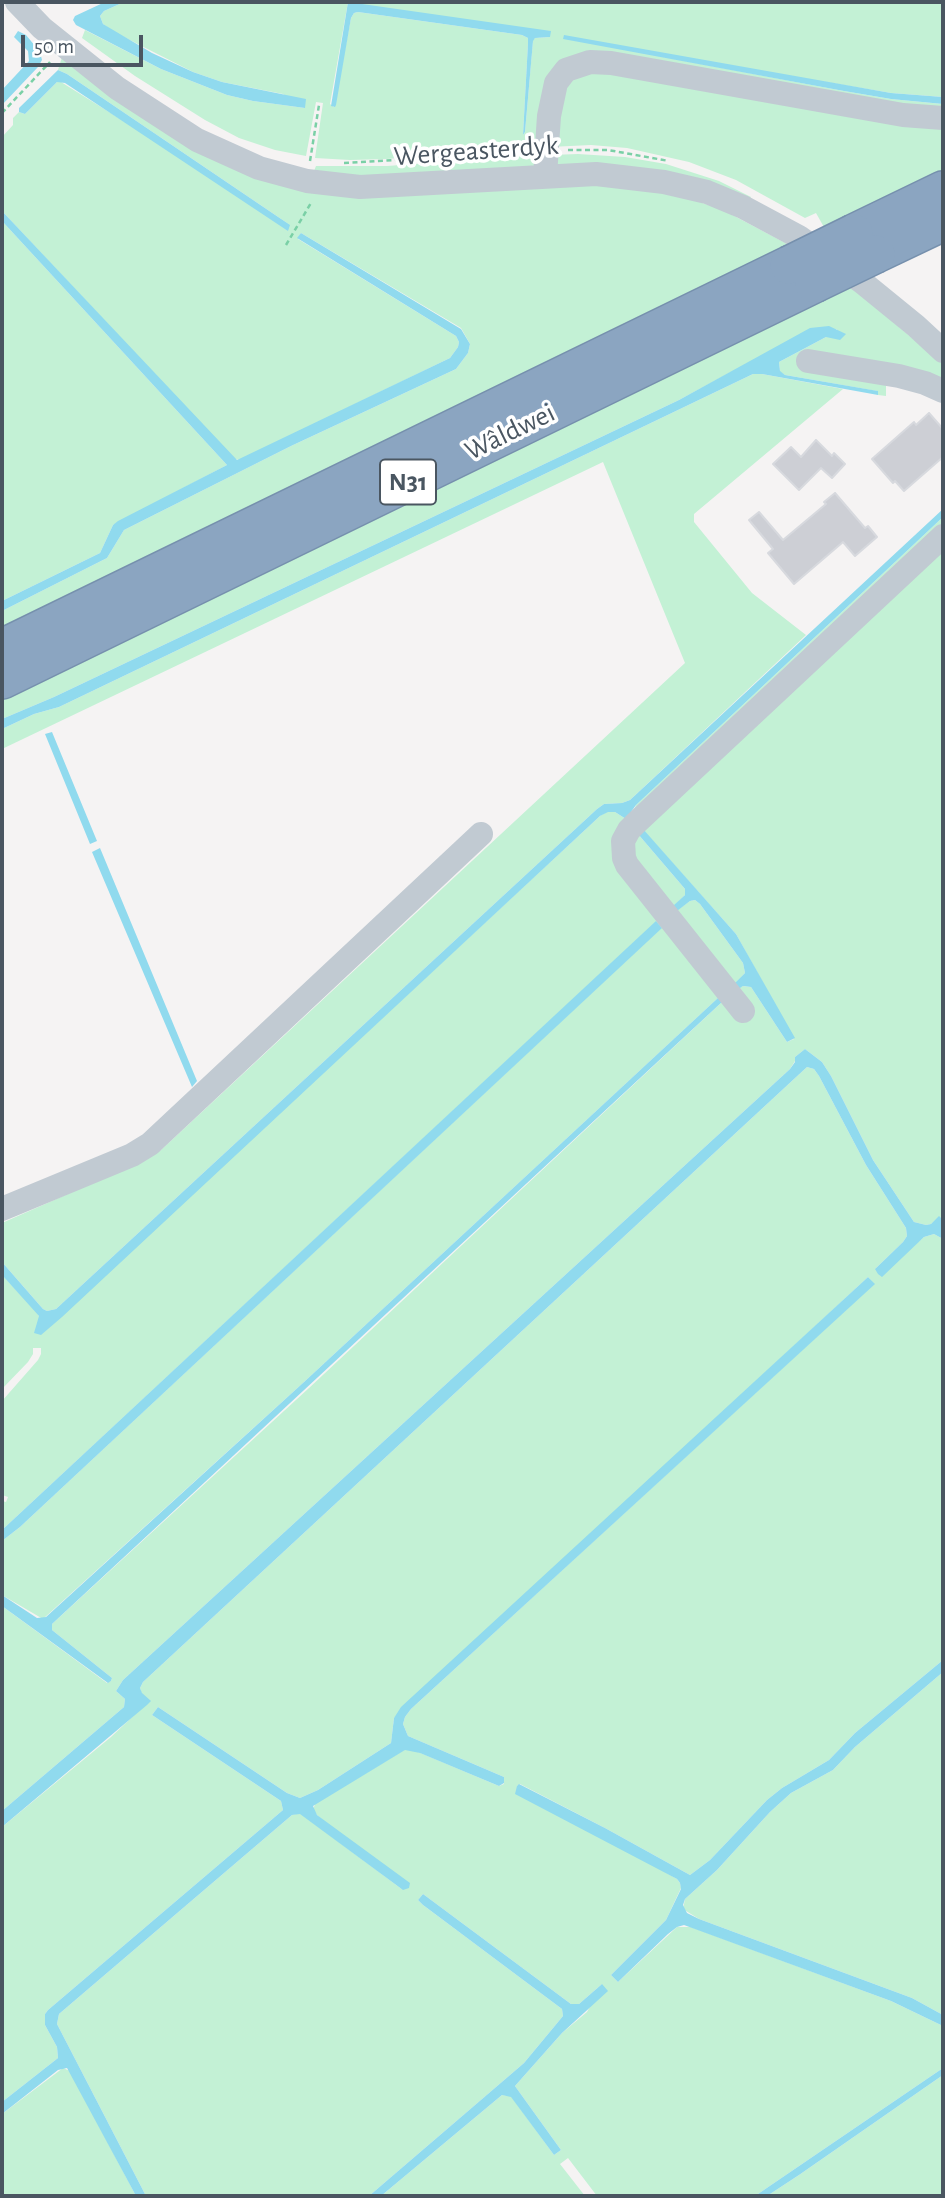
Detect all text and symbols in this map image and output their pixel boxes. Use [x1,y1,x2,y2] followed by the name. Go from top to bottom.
[24,21,147,65] scale bar
[34,36,74,57] text: 50 m
[392,128,560,174] street label: Wergeasterdyk
[460,396,560,468] street label: Wâldwei
[380,460,436,504] road number: N31

